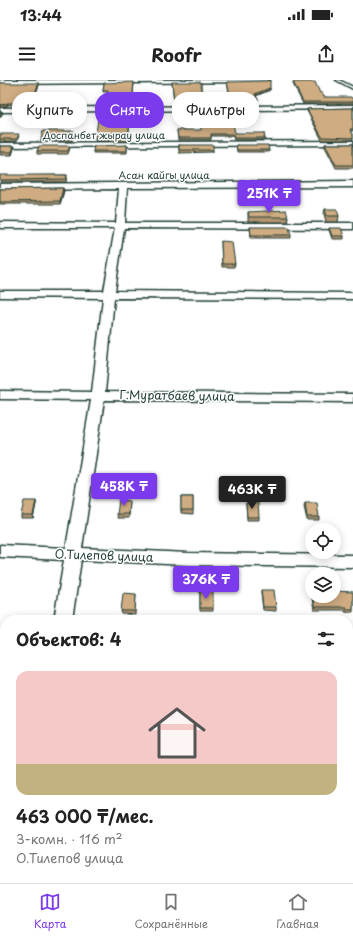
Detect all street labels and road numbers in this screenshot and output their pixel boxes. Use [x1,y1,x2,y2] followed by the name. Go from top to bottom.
[42,127,166,142] street label: Доспанбет жырау улица
[119,167,210,182] street label: Асан кайгы улица
[119,385,235,405] street label: Г.Муратбаев улица
[54,544,154,566] street label: О.Тилепов улица

